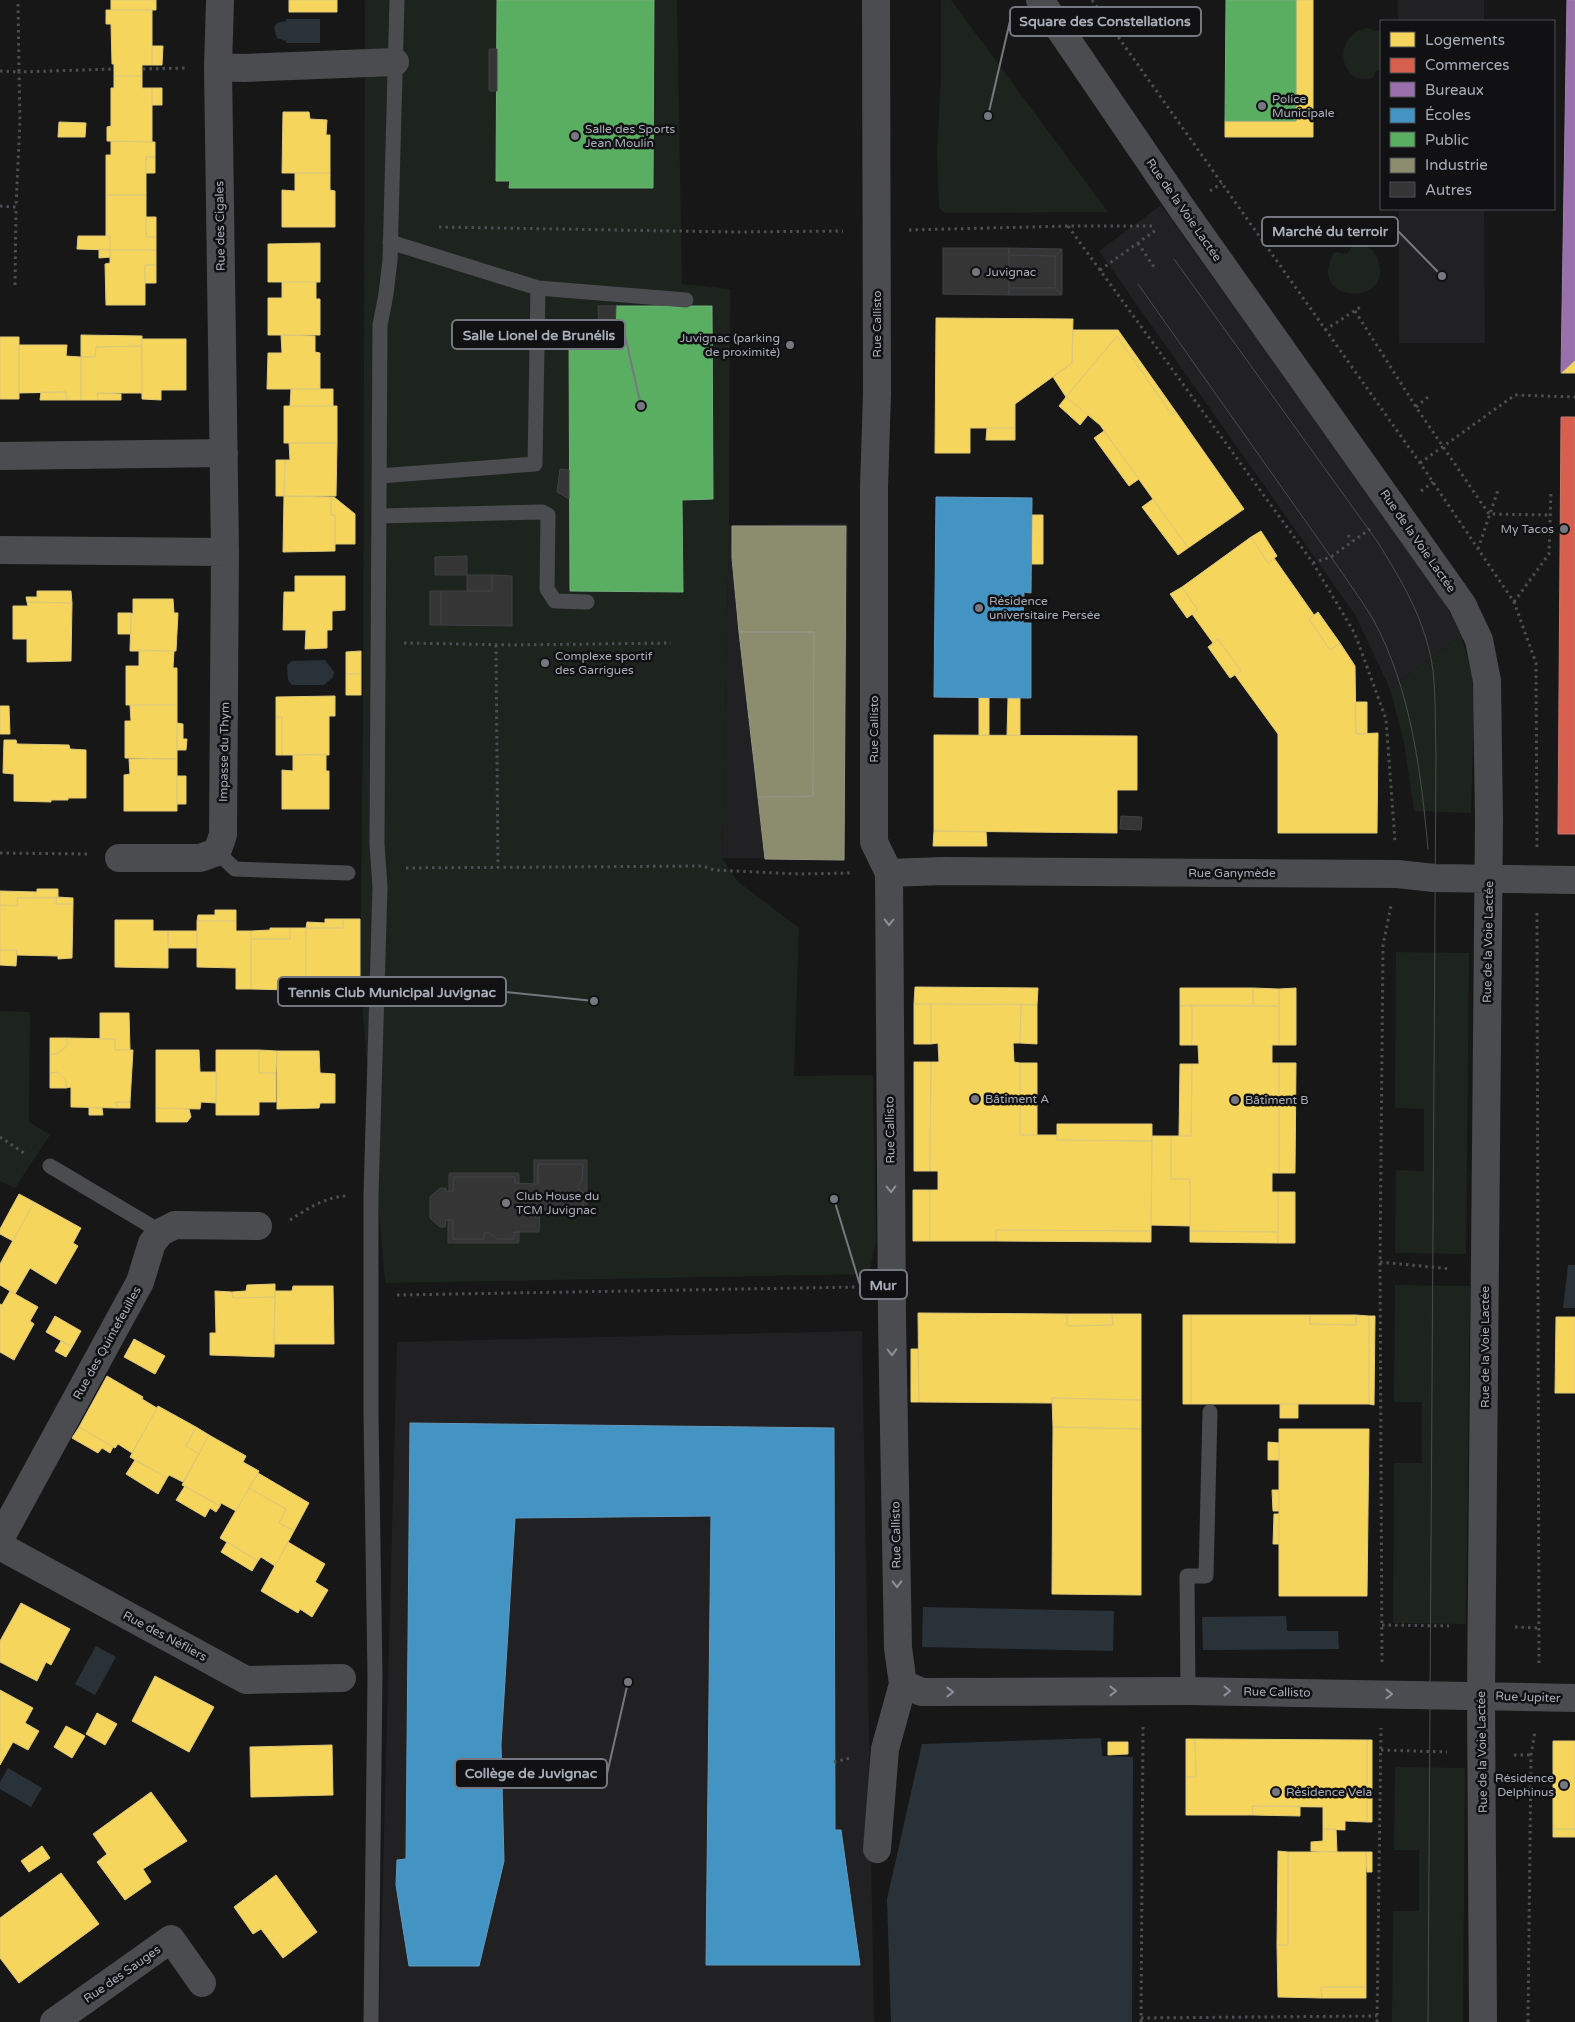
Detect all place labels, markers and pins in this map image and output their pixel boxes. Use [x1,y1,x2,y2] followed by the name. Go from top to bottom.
[1010,7,1201,36] callout: Square des Constellations
[1272,92,1335,120] place label: Police Municipale
[1256,100,1268,112] marker: Police Municipale
[585,122,676,150] place label: Salle des Sports Jean Moulin
[569,130,581,142] marker: Salle des Sports Jean Moulin
[1262,217,1398,246] callout: Marché du terroir
[986,265,1036,279] place label: Juvignac
[970,266,982,278] marker: Juvignac
[452,320,625,349] callout: Salle Lionel de Brunélis
[680,331,780,359] place label: Juvignac (parking de proximité)
[784,339,796,351] marker: Juvignac (parking de proximité)
[1500,522,1554,536] place label: My Tacos
[1558,523,1570,535] marker: My Tacos
[989,594,1100,622] place label: Résidence universitaire Persée
[973,602,985,614] marker: Résidence universitaire Persée
[555,649,653,677] place label: Complexe sportif des Garrigues
[539,657,551,669] marker: Complexe sportif des Garrigues
[278,977,506,1006] callout: Tennis Club Municipal Juvignac
[985,1092,1049,1106] place label: Bâtiment A
[969,1093,981,1105] marker: Bâtiment A
[1245,1093,1308,1107] place label: Bâtiment B
[1229,1094,1241,1106] marker: Bâtiment B
[516,1189,599,1217] place label: Club House du TCM Juvignac
[500,1197,512,1209] marker: Club House du TCM Juvignac
[860,1270,907,1299] callout: Mur
[455,1759,607,1788] callout: Collège de Juvignac
[1495,1771,1554,1799] place label: Résidence Delphinus
[1558,1779,1570,1791] marker: Résidence Delphinus
[1286,1785,1372,1799] place label: Résidence Vela
[1270,1786,1282,1798] marker: Résidence Vela

